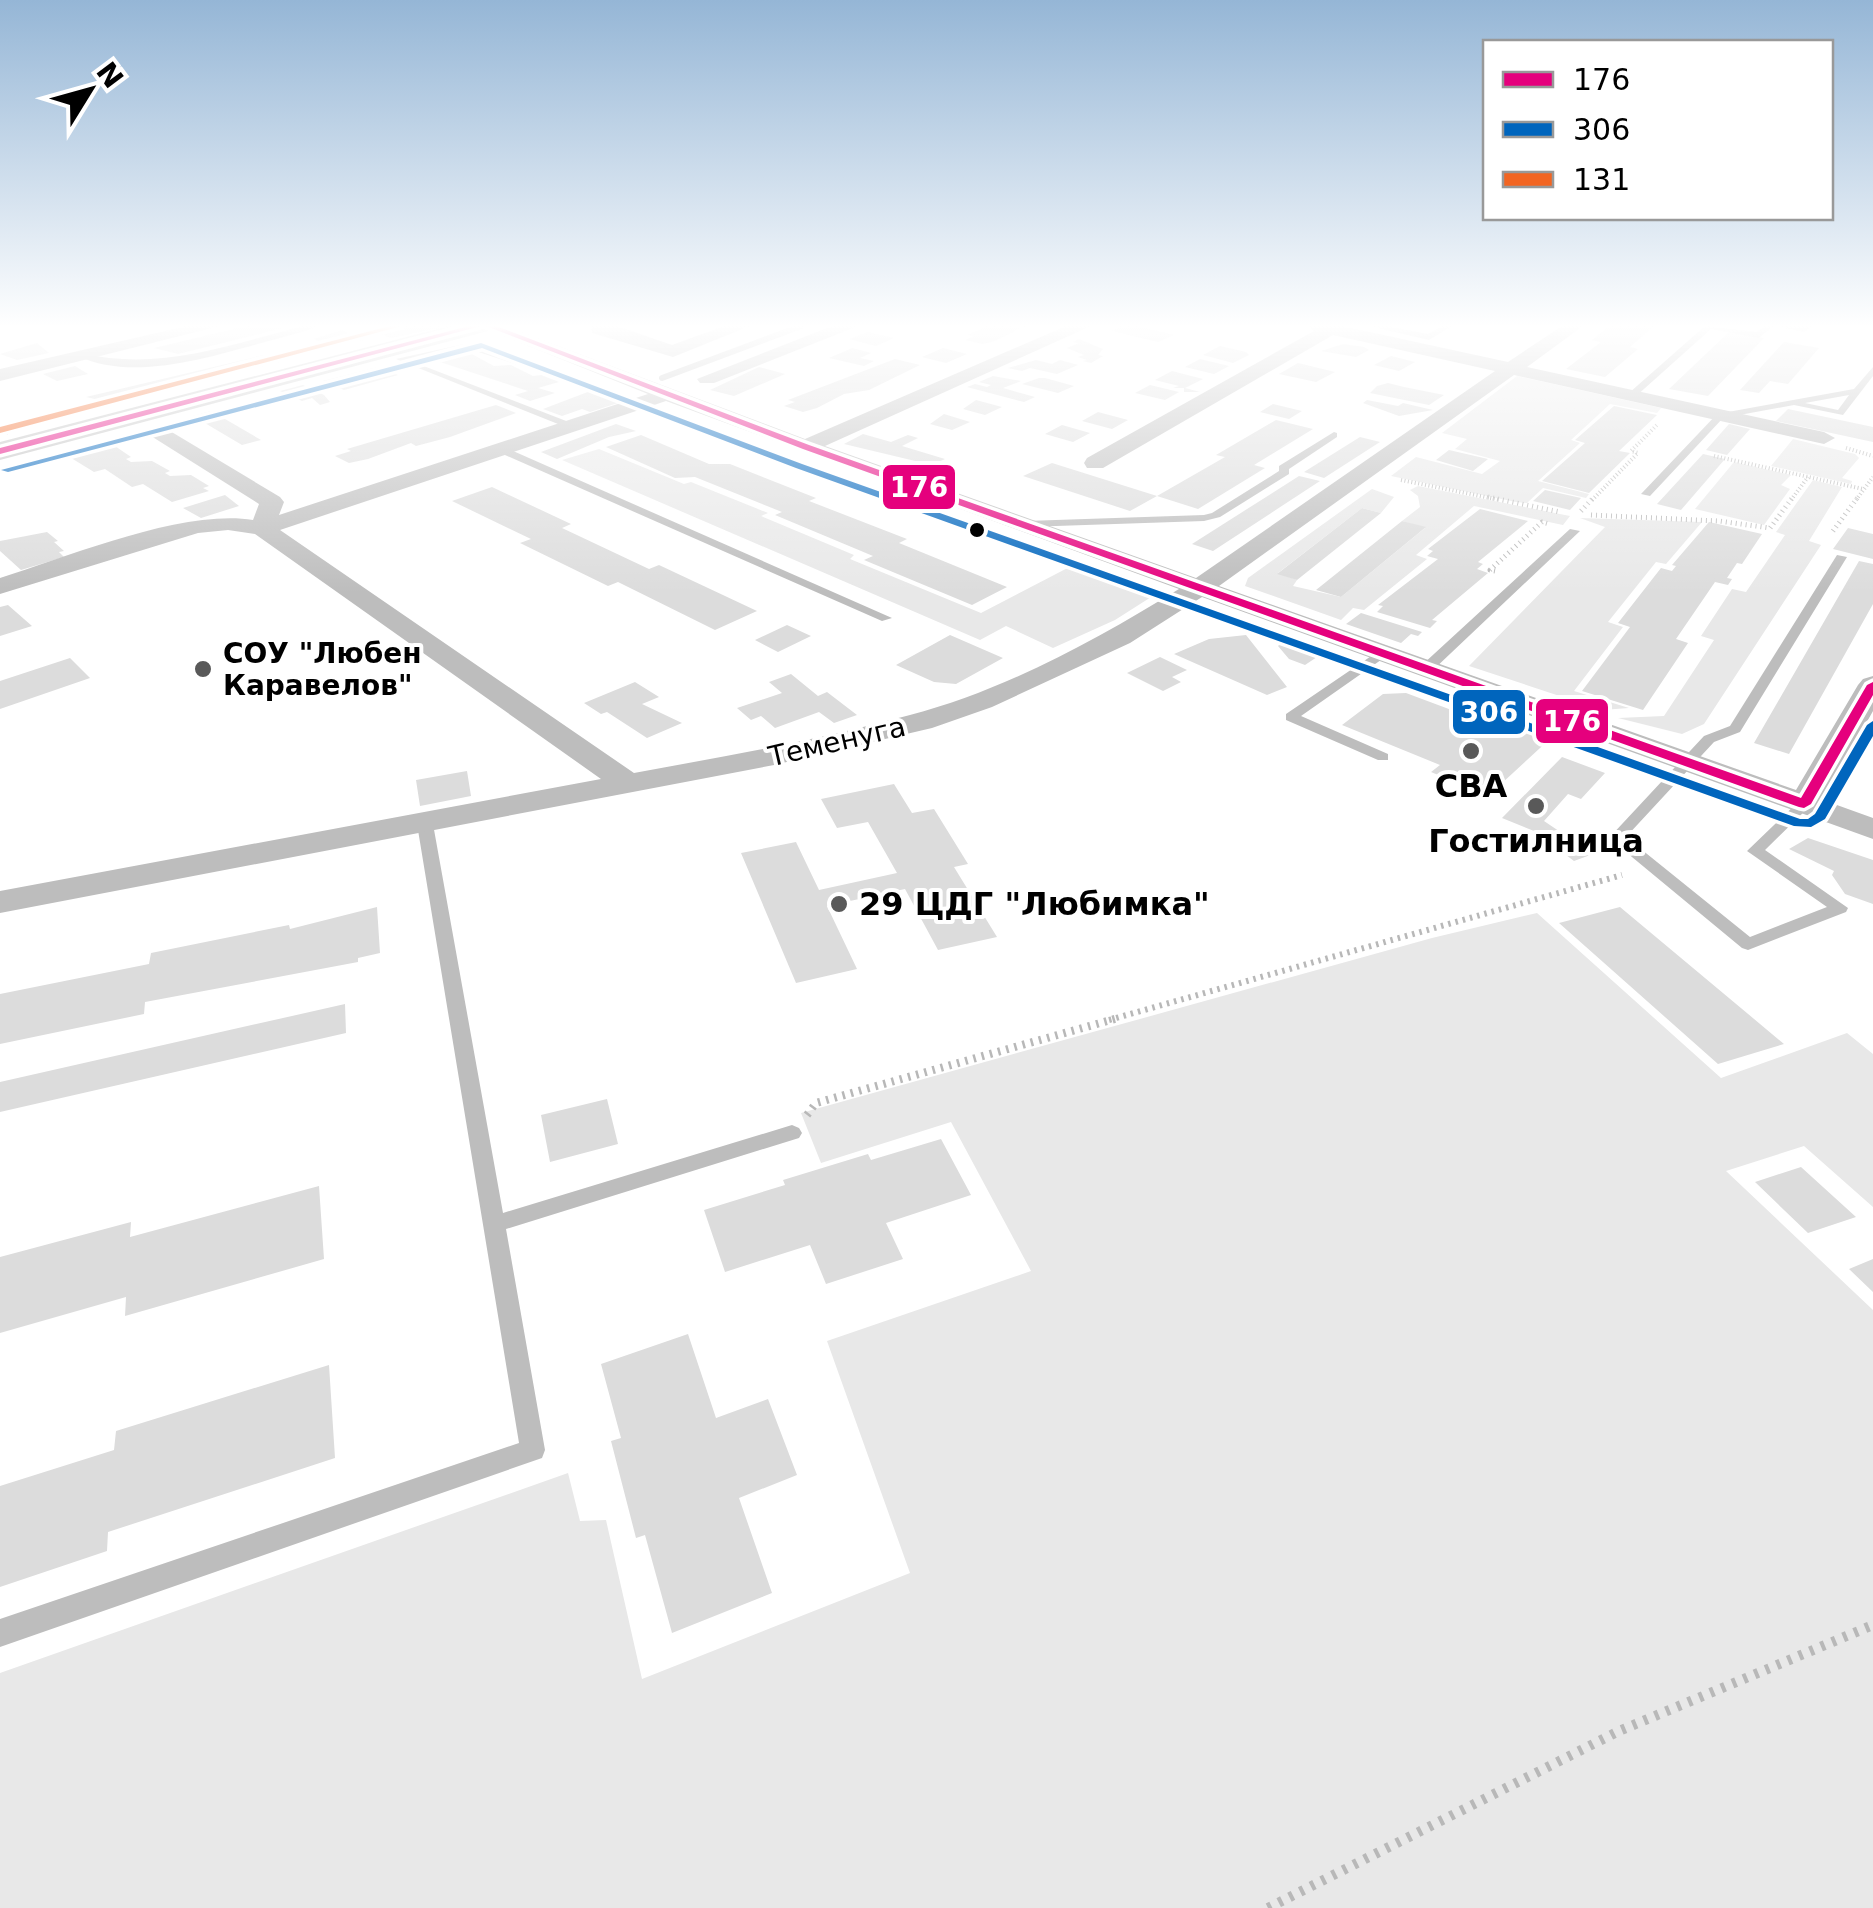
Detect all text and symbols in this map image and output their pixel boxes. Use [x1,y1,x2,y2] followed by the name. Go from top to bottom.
[40,40,140,140] north arrow
[1483,40,1833,220] legend
[89,56,130,95] text: N
[1573,62,1630,97] text: 176
[1573,112,1630,147] text: 306
[1573,162,1630,197] text: 131
[881,463,957,511] line badge: 176
[890,471,948,504] text: 176
[967,520,987,540] unlabelled marker
[223,637,422,702] place label: СОУ "Любен Каравелов"
[192,658,214,680] marker: СОУ "Любен Каравелов"
[1451,688,1527,736] line badge: 306
[1460,696,1518,729] text: 306
[1534,697,1610,745] line badge: 176
[1543,705,1601,738] text: 176
[764,710,909,773] street label: Теменуга
[1460,740,1482,762] marker: CBA
[1435,767,1508,805] place label: CBA
[1525,795,1547,817] marker: Гостилница
[1428,822,1644,860] place label: Гостилница
[859,885,1210,923] place label: 29 ЦДГ "Любимка"
[828,893,850,915] marker: 29 ЦДГ "Любимка"

